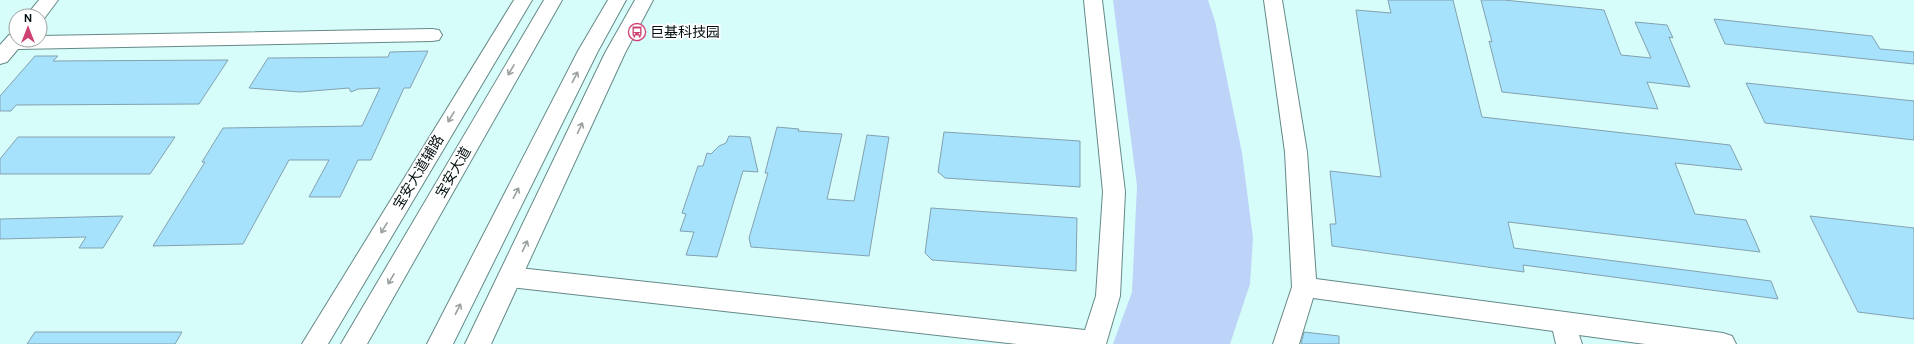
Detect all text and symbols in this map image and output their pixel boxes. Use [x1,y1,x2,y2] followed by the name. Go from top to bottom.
[8,8,48,48] north arrow
[24,11,32,25] text: N
[627,22,647,42] bus stop icon: 巨基科技园
[650,23,720,41] place label: 巨基科技园
[507,63,515,75] one-way arrow
[572,71,579,83] one-way arrow
[447,111,455,122] one-way arrow
[577,122,584,134] one-way arrow
[389,131,447,213] street label: 宝安大道辅路
[431,143,475,201] street label: 宝安大道
[513,187,520,199] one-way arrow
[380,222,388,234] one-way arrow
[522,240,529,252] one-way arrow
[386,273,394,285] one-way arrow
[454,303,462,315] one-way arrow

